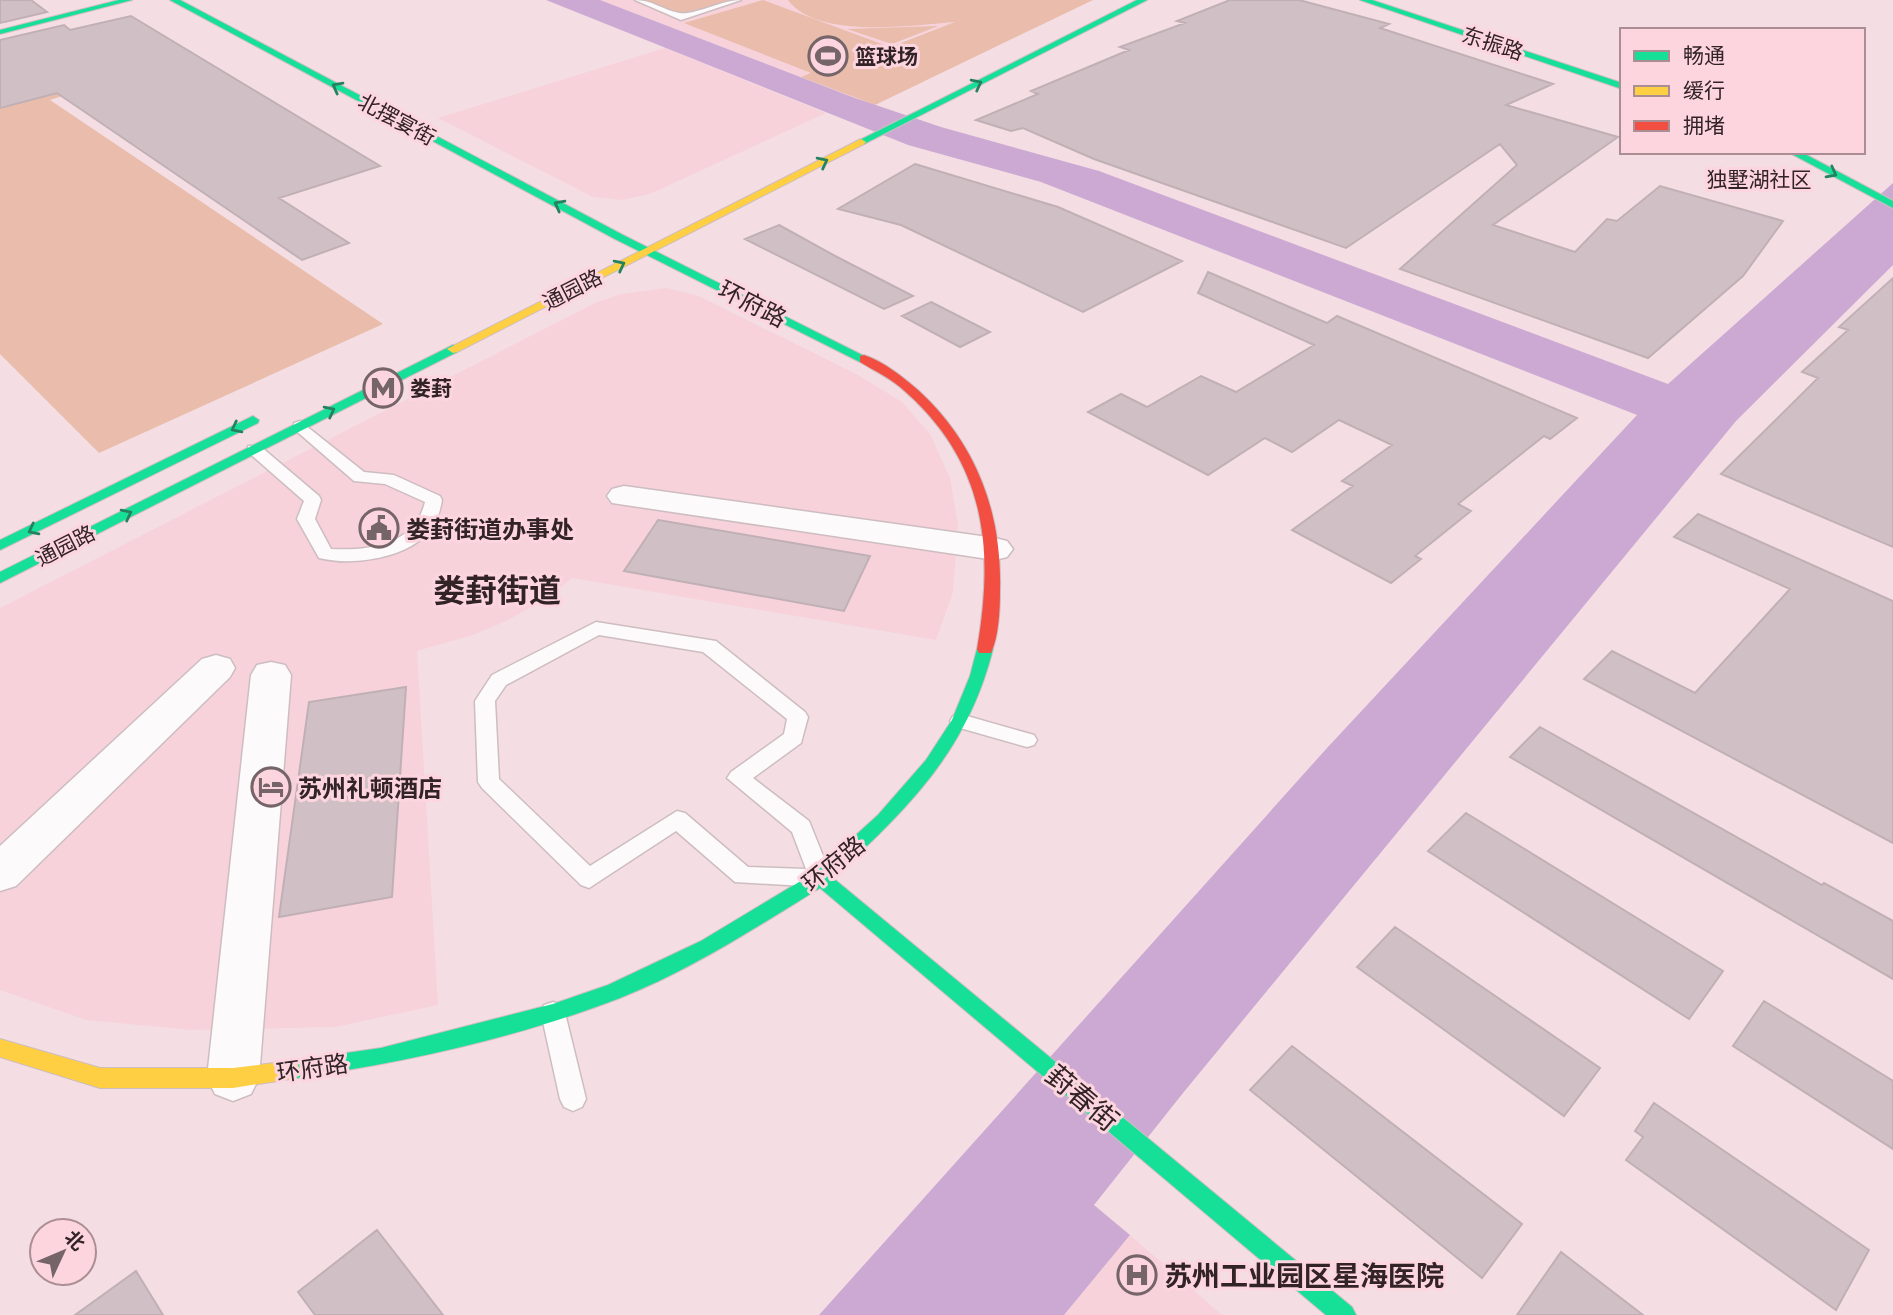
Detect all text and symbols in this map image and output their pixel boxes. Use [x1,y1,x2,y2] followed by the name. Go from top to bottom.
[1459,20,1527,66] street label: 东振路
[1620,28,1865,154] legend
[807,35,849,77] sports icon: 篮球场
[1683,41,1725,69] text: 畅通
[855,42,918,70] place label: 篮球场
[1683,76,1725,104] text: 缓行
[970,78,983,92] one-way arrow
[331,81,344,95] one-way arrow
[353,87,441,151] street label: 北摆宴街
[1683,111,1725,139] text: 拥堵
[816,156,828,170] one-way arrow
[1825,164,1837,178] one-way arrow
[1707,165,1812,193] district label: 独墅湖社区
[554,200,566,213] one-way arrow
[613,259,625,273] one-way arrow
[538,262,606,316] street label: 通园路
[713,272,793,334] street label: 环府路
[362,367,404,409] metro station icon: 娄葑
[410,374,452,402] place label: 娄葑
[323,406,335,420] one-way arrow
[231,420,243,434] one-way arrow
[358,507,400,549] public building icon: 娄葑街道办事处
[119,508,132,522] one-way arrow
[406,512,574,545] place label: 娄葑街道办事处
[31,518,99,572] street label: 通园路
[28,522,40,536] one-way arrow
[433,568,561,611] district label: 娄葑街道
[250,766,292,808] hotel icon: 苏州礼顿酒店
[298,771,442,804] place label: 苏州礼顿酒店
[795,828,871,898] street label: 环府路
[274,1046,350,1088] street label: 环府路
[1039,1055,1127,1139] street label: 葑春街
[28,1217,98,1287] north arrow
[59,1224,91,1256] text: 北
[1116,1254,1158,1296] hospital icon: 苏州工业园区星海医院
[1164,1256,1444,1294] place label: 苏州工业园区星海医院

